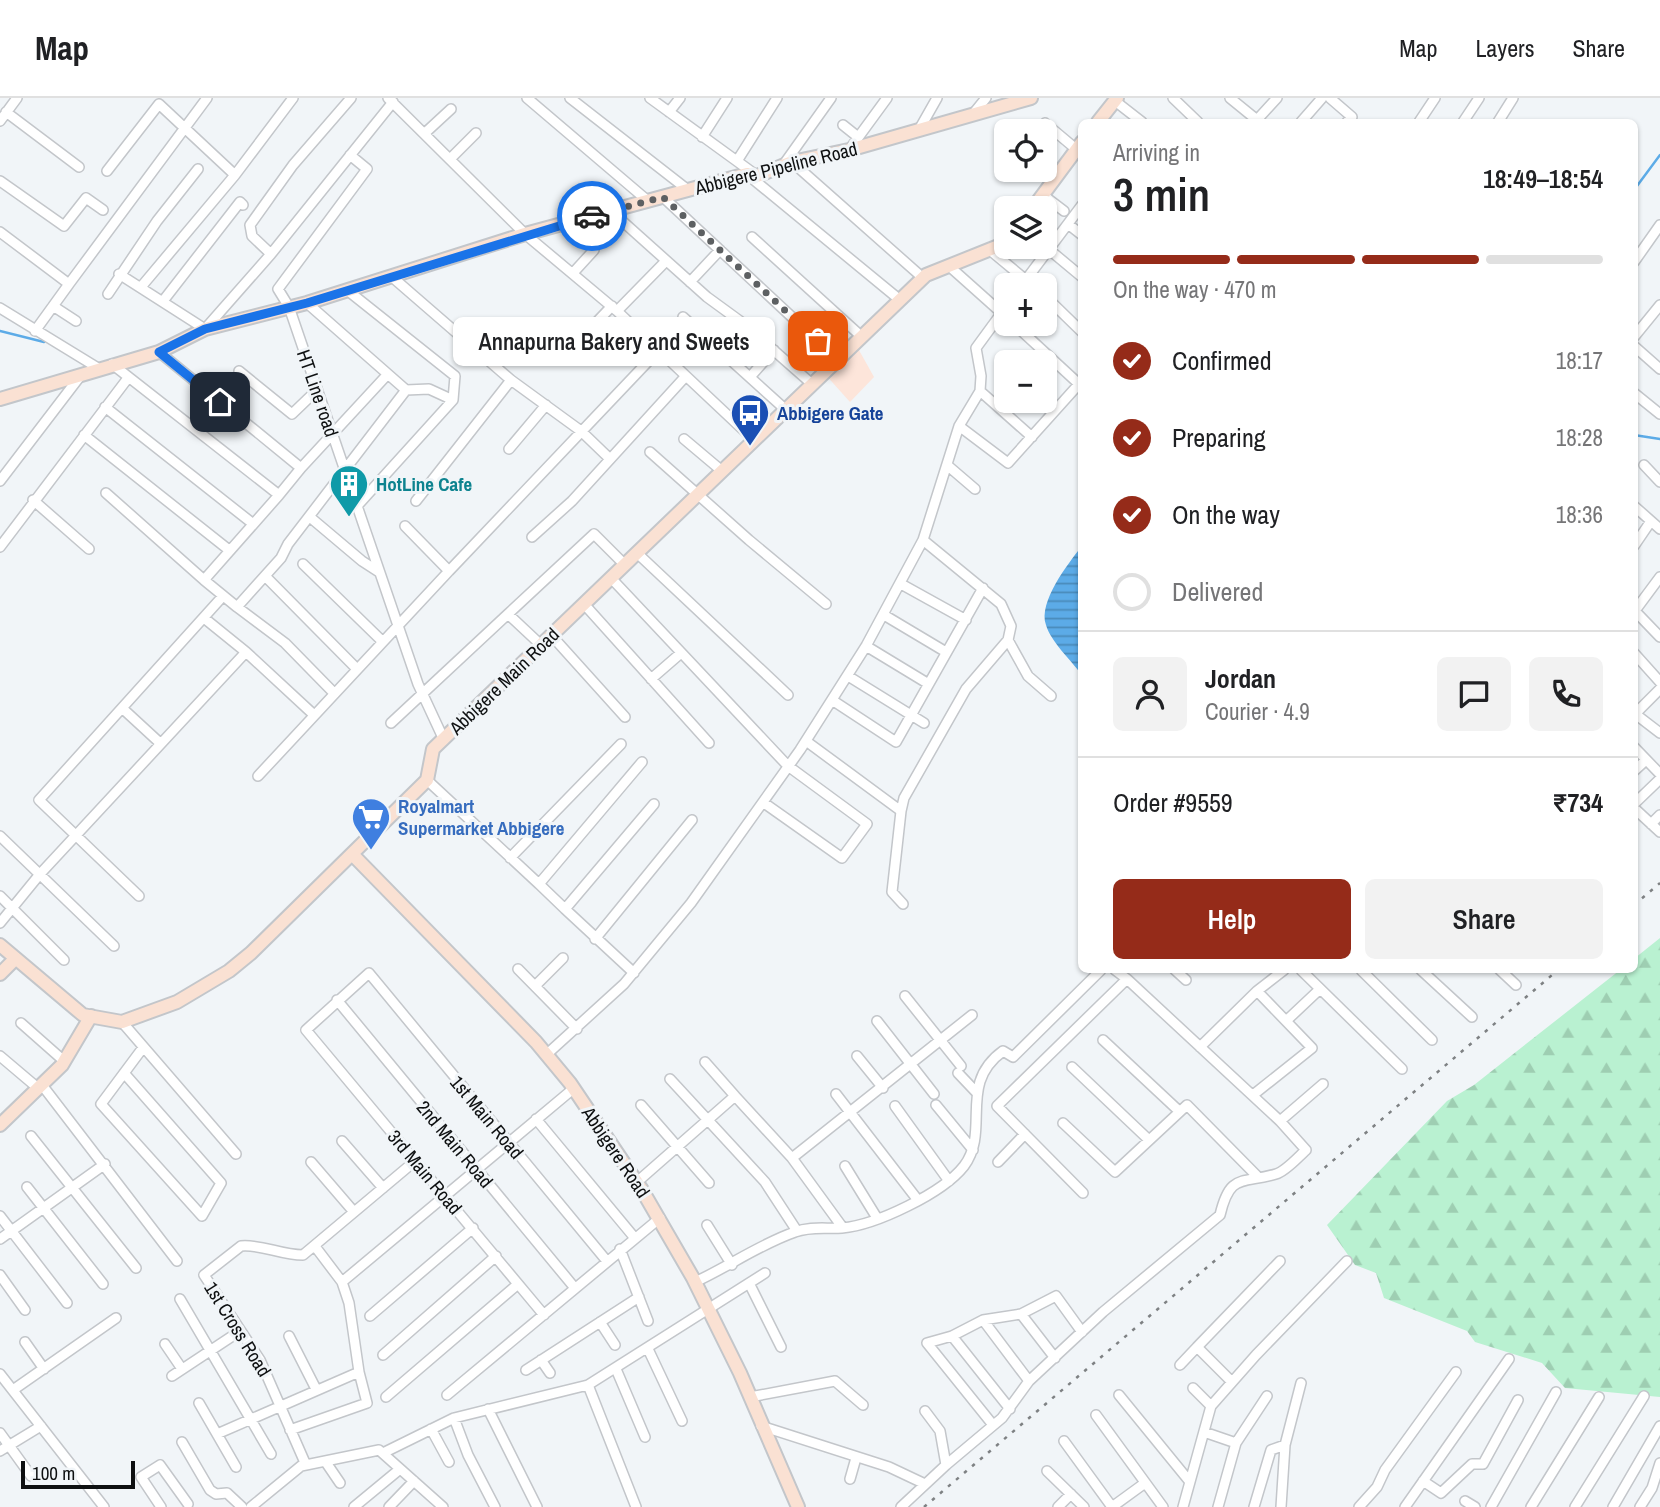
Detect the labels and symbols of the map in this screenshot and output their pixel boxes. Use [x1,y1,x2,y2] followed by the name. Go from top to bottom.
[691,135,860,201] street label: Abbigere Pipeline Road
[557,181,627,251] courier
[788,311,848,371] pin
[454,316,776,366] callout: Annapurna Bakery and Sweets
[291,346,345,440] street label: HT Line road
[190,372,250,432] pin
[729,392,771,447] bus stop icon: Abbigere Gate
[777,400,884,426] place label: Abbigere Gate
[328,463,370,518] building icon: HotLine Cafe
[376,471,472,497] place label: HotLine Cafe
[443,622,565,741] street label: Abbigere Main Road
[398,793,565,841] place label: Royalmart Supermarket Abbigere
[350,796,392,851] supermarket icon: Royalmart Supermarket Abbigere
[444,1070,530,1164] street label: 1st Main Road
[411,1095,499,1193] street label: 2nd Main Road
[575,1100,656,1203] street label: Abbigere Road
[382,1124,468,1220] street label: 3rd Main Road
[199,1277,277,1381] street label: 1st Cross Road
[21,1458,135,1490] scale bar

